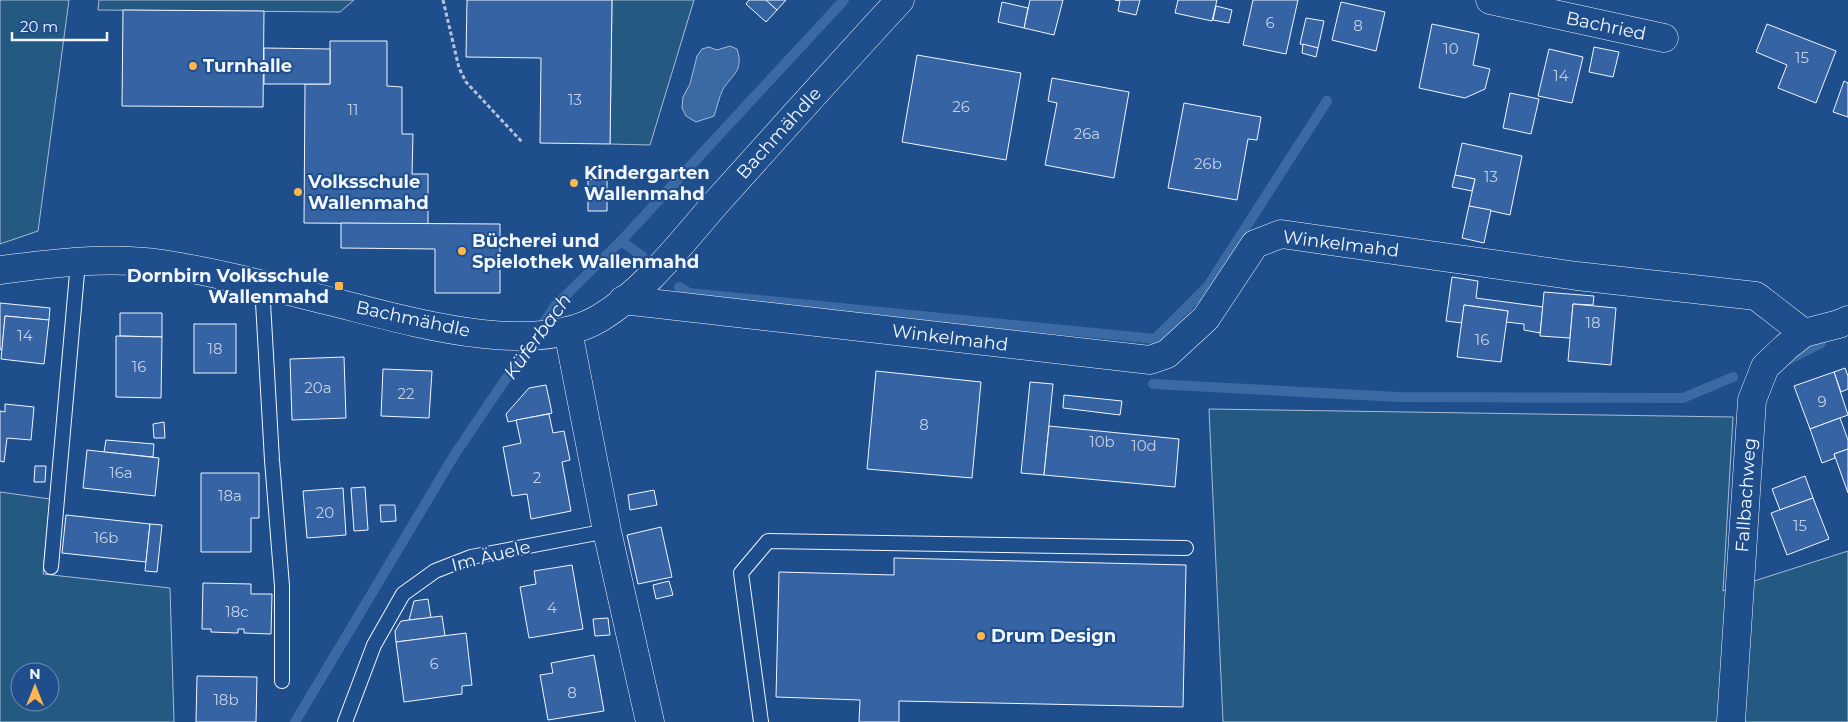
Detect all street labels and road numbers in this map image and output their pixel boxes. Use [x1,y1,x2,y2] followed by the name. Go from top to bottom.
[1564,7,1648,45] street label: Bachried
[732,82,826,184] street label: Bachmähdle
[1282,226,1400,262] street label: Winkelmahd
[354,296,472,342] street label: Bachmähdle
[891,320,1009,356] street label: Winkelmahd
[1731,437,1761,553] street label: Fallbachweg
[449,536,533,576] street label: Im Äuele

